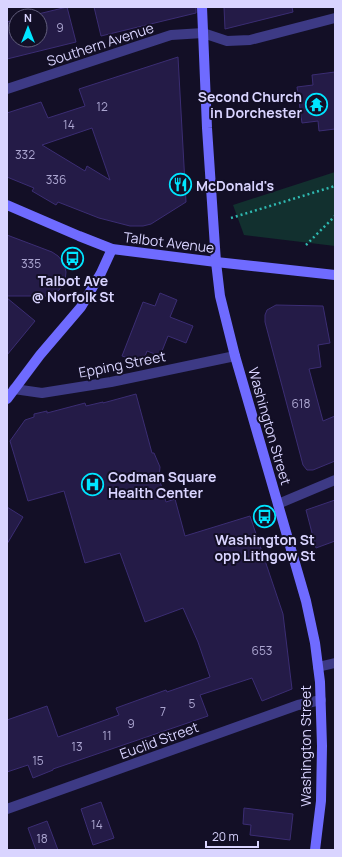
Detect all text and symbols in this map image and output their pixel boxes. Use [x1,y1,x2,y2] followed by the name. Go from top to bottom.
[8,8,48,48] north arrow
[24,10,32,25] text: N
[44,18,156,70] street label: Southern Avenue
[56,19,64,36] house number: 9
[198,87,302,122] place label: Second Church in Dorchester
[304,91,330,117] temple icon: Second Church in Dorchester
[96,98,108,115] house number: 12
[63,116,75,133] house number: 14
[15,146,35,163] house number: 332
[46,171,66,188] house number: 336
[167,172,193,198] restaurant icon: McDonald's
[196,176,274,195] place label: McDonald's
[123,227,215,257] street label: Talbot Avenue
[60,245,86,271] bus stop icon: Talbot Ave @ Norfolk St
[21,255,41,272] house number: 335
[31,271,115,306] place label: Talbot Ave @ Norfolk St
[77,346,168,382] street label: Epping Street
[244,365,296,487] street label: Washington Street
[292,395,310,412] house number: 618
[108,467,216,502] place label: Codman Square Health Center
[79,471,105,497] hospital icon: Codman Square Health Center
[252,504,278,530] bus stop icon: Washington St opp Lithgow St
[214,530,316,565] place label: Washington St opp Lithgow St
[251,642,273,659] house number: 653
[296,685,315,807] street label: Washington Street
[189,695,196,712] house number: 5
[160,703,166,720] house number: 7
[127,715,135,732] house number: 9
[117,717,201,763] street label: Euclid Street
[102,727,112,744] house number: 11
[71,738,83,755] house number: 13
[32,752,44,769] house number: 15
[91,816,103,833] house number: 14
[206,823,258,849] scale bar
[212,828,239,845] text: 20 m
[36,830,48,847] house number: 18

